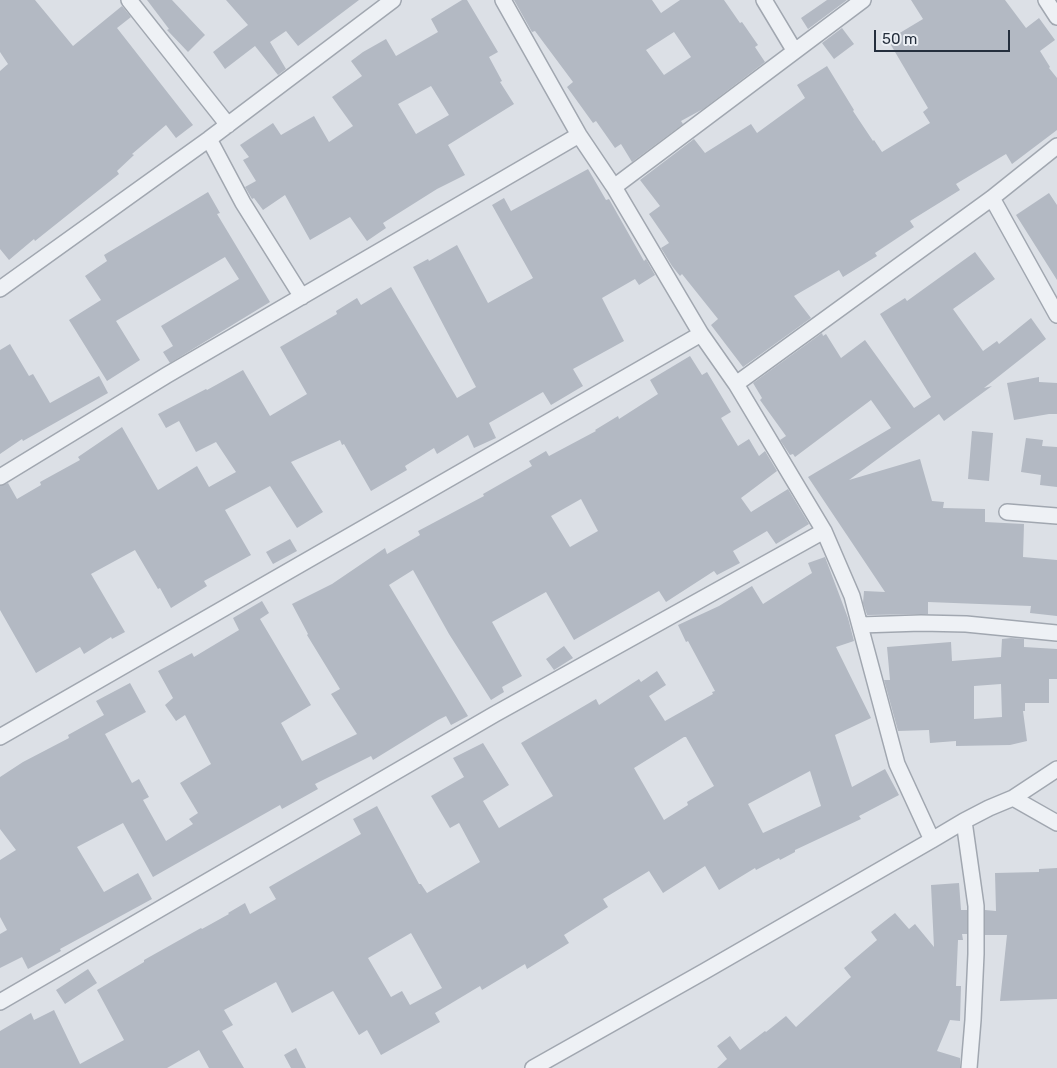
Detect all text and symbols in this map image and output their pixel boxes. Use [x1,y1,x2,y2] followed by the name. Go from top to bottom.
[877,20,1013,52] scale bar
[882,30,917,48] text: 50 m

